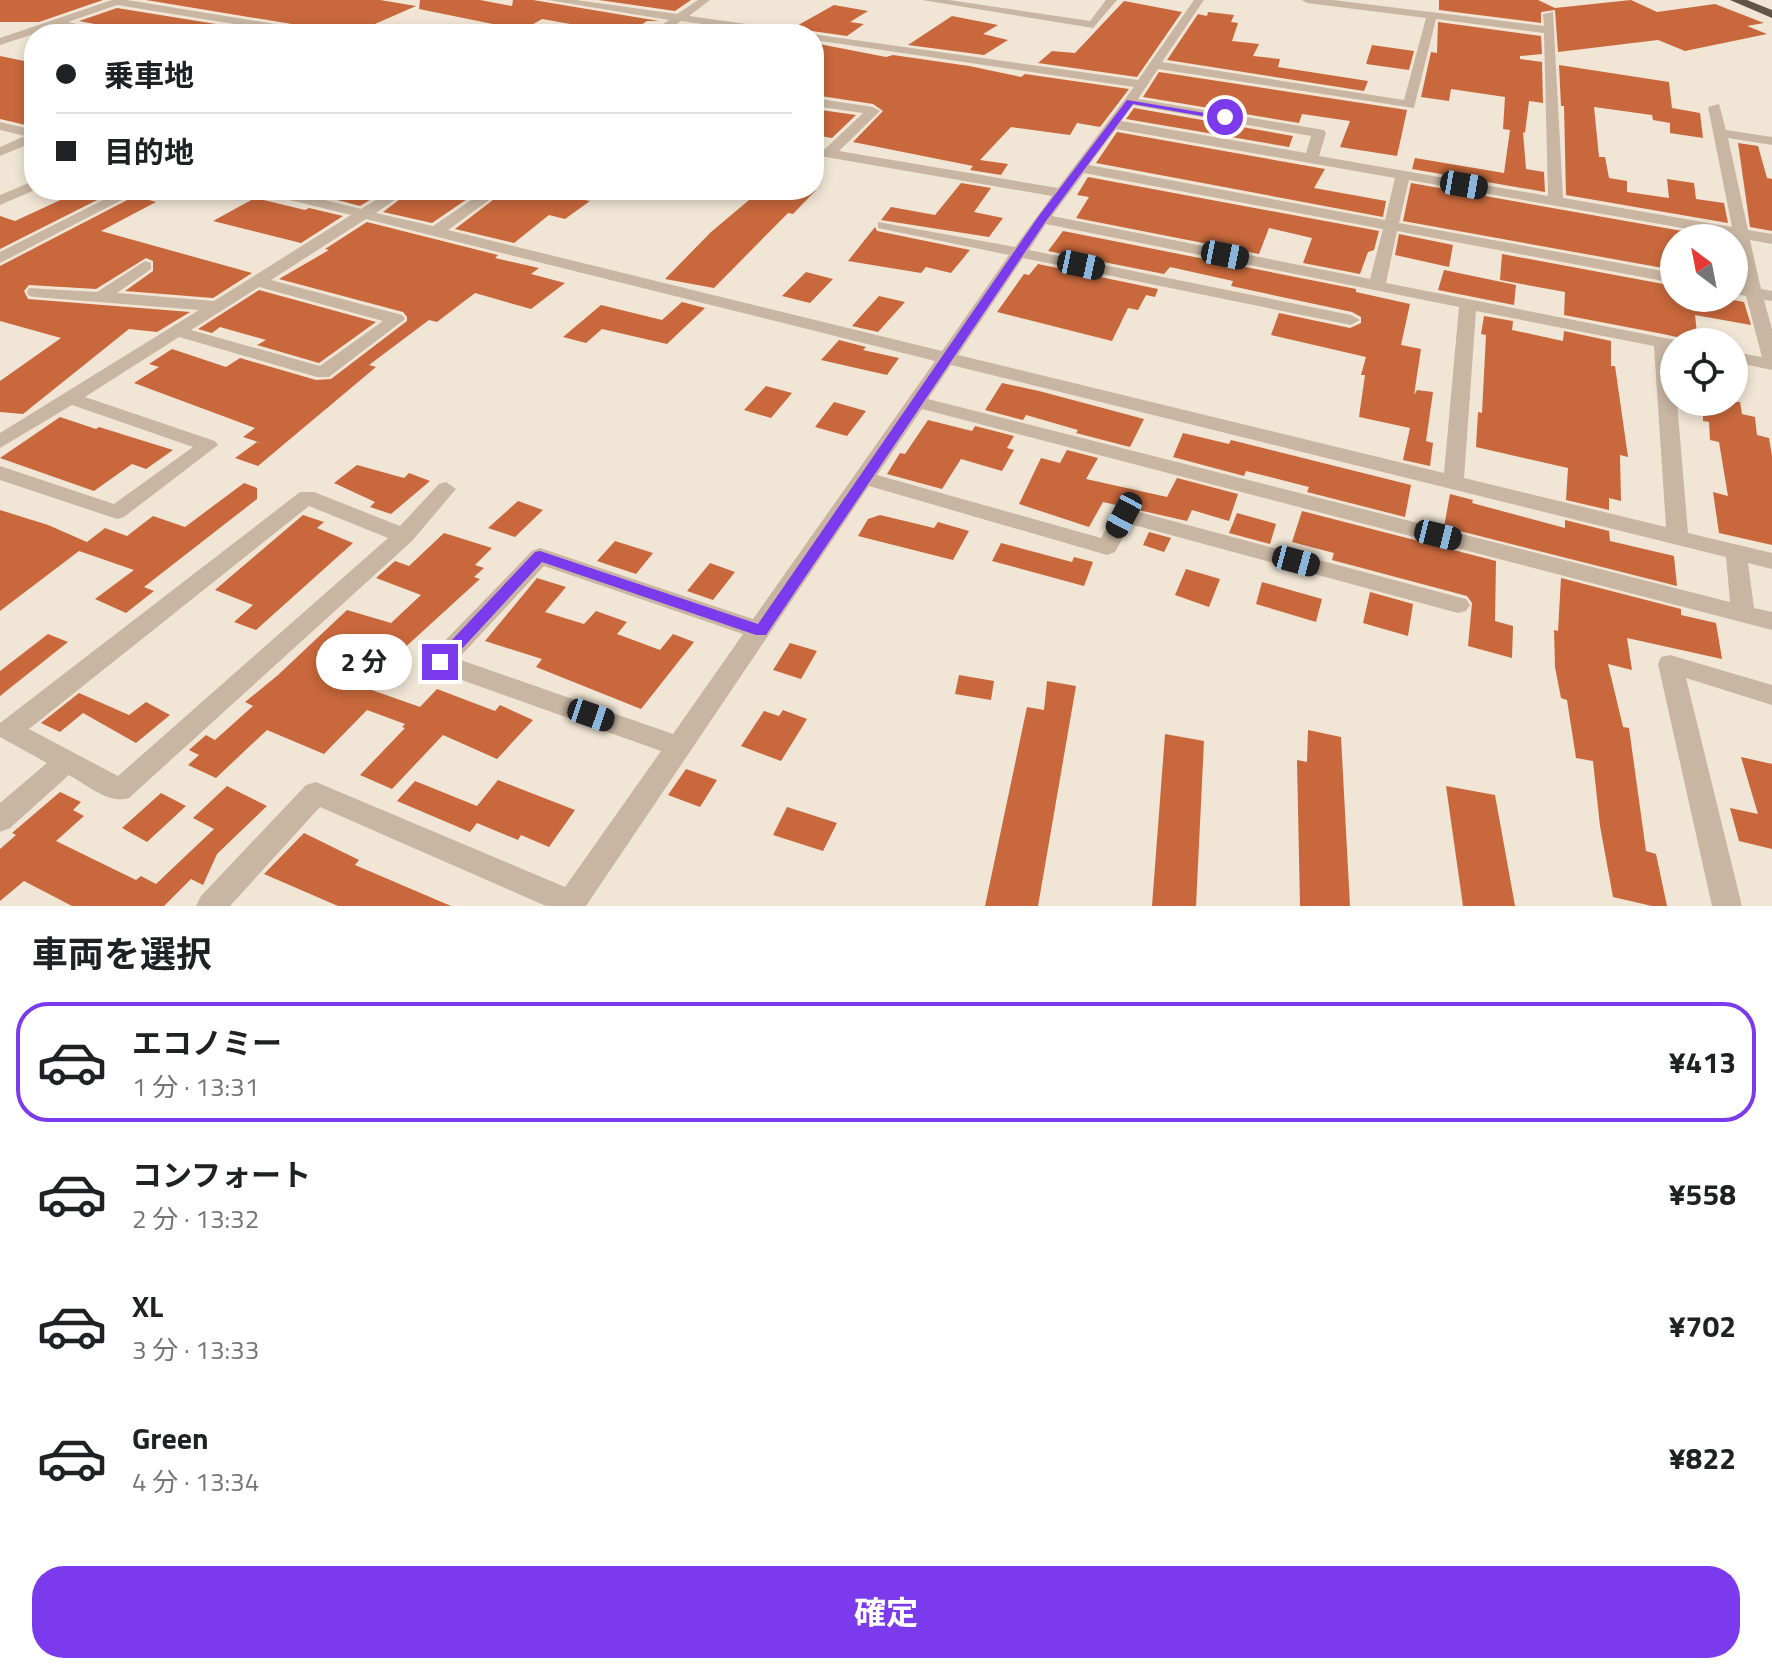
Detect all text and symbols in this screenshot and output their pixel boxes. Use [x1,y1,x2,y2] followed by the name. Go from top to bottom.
[104,52,194,98] text: 乗車地
[1207,99,1243,135] route start
[104,129,194,175] text: 目的地
[1438,169,1490,201] car
[1660,224,1748,312] north arrow
[1660,224,1748,416] map controls
[1199,239,1251,271] car
[1055,248,1107,282] car
[1660,328,1748,416] button: locate
[1102,488,1146,542] car
[1412,518,1464,552] car
[1270,543,1322,579] car
[316,634,412,690] callout: 2 分
[341,642,387,681] text: 2 分
[422,644,458,680] route end
[564,696,618,734] car
[32,926,212,981] text: 車両を選択
[132,1020,282,1066] text: エコノミー
[36,1026,108,1098] icon: car
[1669,1039,1736,1085] text: ¥413
[132,1067,259,1106] text: 1 分 · 13:31
[132,1152,311,1198] text: コンフォート
[36,1158,108,1230] icon: car
[1669,1171,1736,1217] text: ¥558
[132,1199,259,1238] text: 2 分 · 13:32
[132,1283,163,1329] text: XL
[36,1290,108,1362] icon: car
[1669,1303,1736,1349] text: ¥702
[132,1330,259,1369] text: 3 分 · 13:33
[132,1415,209,1461] text: Green
[36,1422,108,1494] icon: car
[1669,1435,1736,1481] text: ¥822
[132,1462,259,1501] text: 4 分 · 13:34
[32,1566,1740,1658] button: 確定

